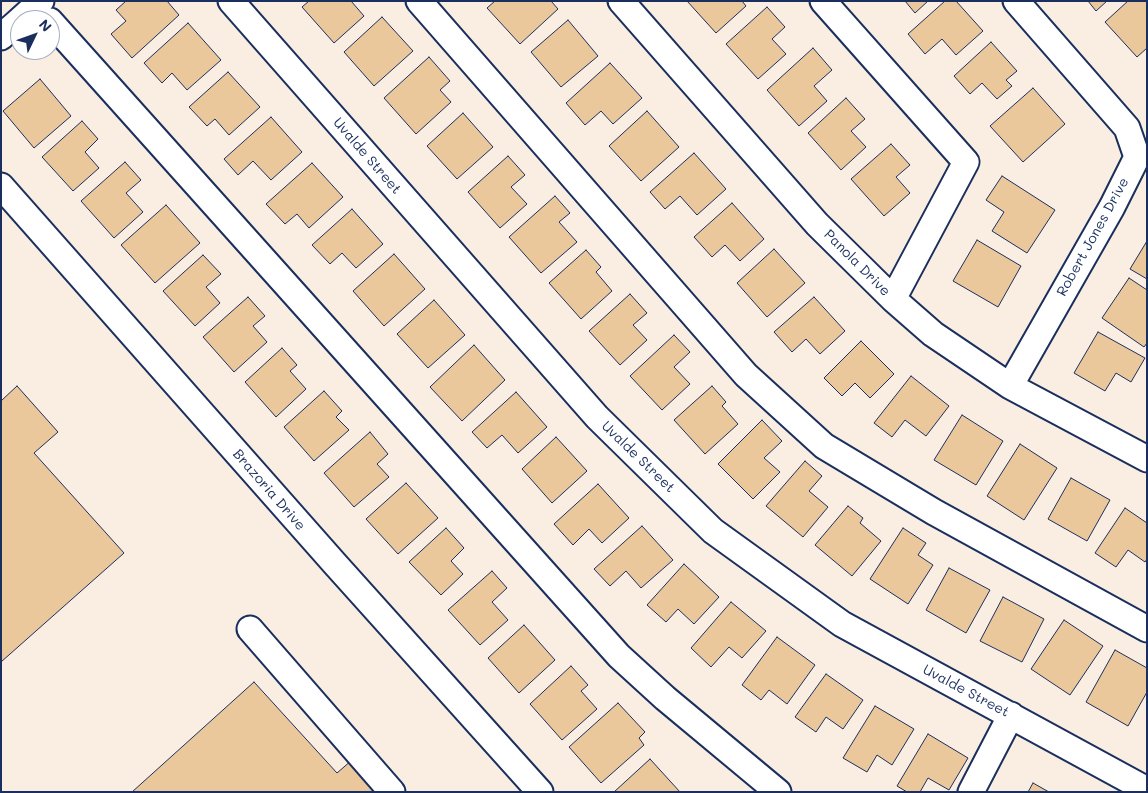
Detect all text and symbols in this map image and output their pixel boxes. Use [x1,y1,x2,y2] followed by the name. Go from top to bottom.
[10,10,60,60] north arrow
[35,15,56,36] text: N
[329,114,405,198] street label: Uvalde Street
[1053,175,1133,299] street label: Robert Jones Drive
[820,226,894,300] street label: Panola Drive
[598,418,678,496] street label: Uvalde Street
[229,446,309,534] street label: Brazoria Drive
[920,661,1012,721] street label: Uvalde Street

